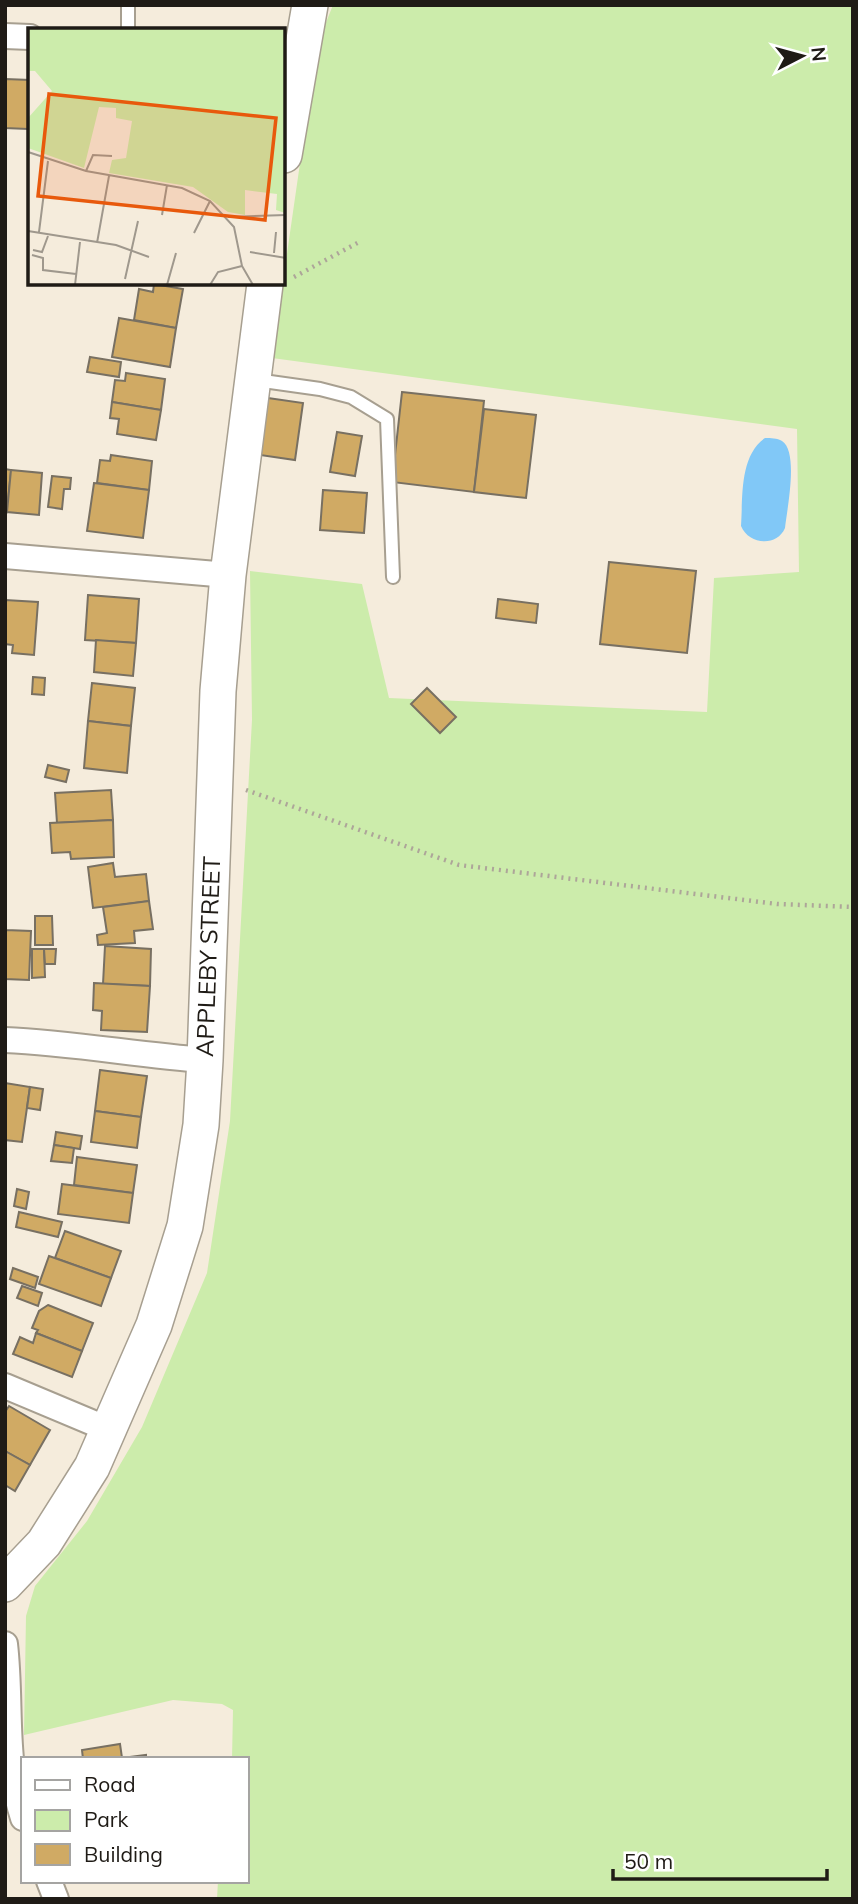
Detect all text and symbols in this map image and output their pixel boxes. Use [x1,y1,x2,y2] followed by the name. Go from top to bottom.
[767,21,837,91] north arrow
[28,28,285,285] inset map
[806,46,832,63] text: N
[189,855,226,1058] street label: APPLEBY STREET
[21,1757,248,1883] legend
[84,1771,135,1797] text: Road
[84,1806,128,1832] text: Park
[613,1838,826,1882] scale bar
[84,1841,163,1867] text: Building
[624,1848,673,1874] text: 50 m

